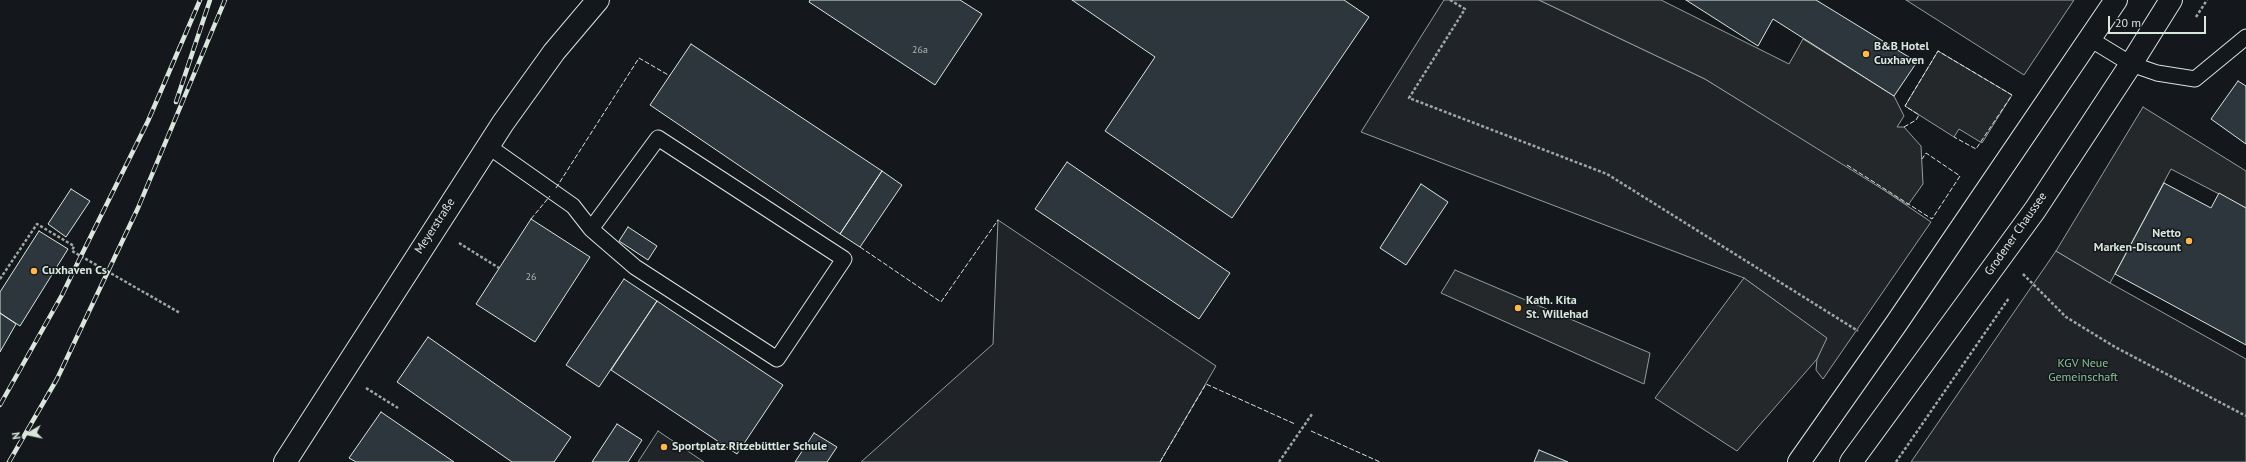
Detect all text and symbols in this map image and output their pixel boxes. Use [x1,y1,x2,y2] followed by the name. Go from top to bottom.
[2110,8,2208,34] scale bar
[2115,15,2141,30] text: 20 m
[1874,40,1929,68] place label: B&B Hotel Cuxhaven
[912,44,928,56] house number: 26a
[1861,49,1871,59] marker: B&B Hotel Cuxhaven
[1982,190,2050,278] street label: Grodener Chaussee
[412,196,458,256] street label: Meyerstraße
[2094,227,2181,255] place label: Netto Marken-Discount
[2184,236,2194,246] marker: Netto Marken-Discount
[42,264,107,278] place label: Cuxhaven Cs
[29,266,39,276] marker: Cuxhaven Cs
[526,271,536,283] house number: 26
[1526,294,1588,322] place label: Kath. Kita St. Willehad
[1513,303,1523,313] marker: Kath. Kita St. Willehad
[2048,357,2118,385] park label: KGV Neue Gemeinschaft
[8,414,48,454] north arrow
[9,431,24,441] text: N
[672,440,827,454] place label: Sportplatz Ritzebüttler Schule
[659,442,669,452] marker: Sportplatz Ritzebüttler Schule

